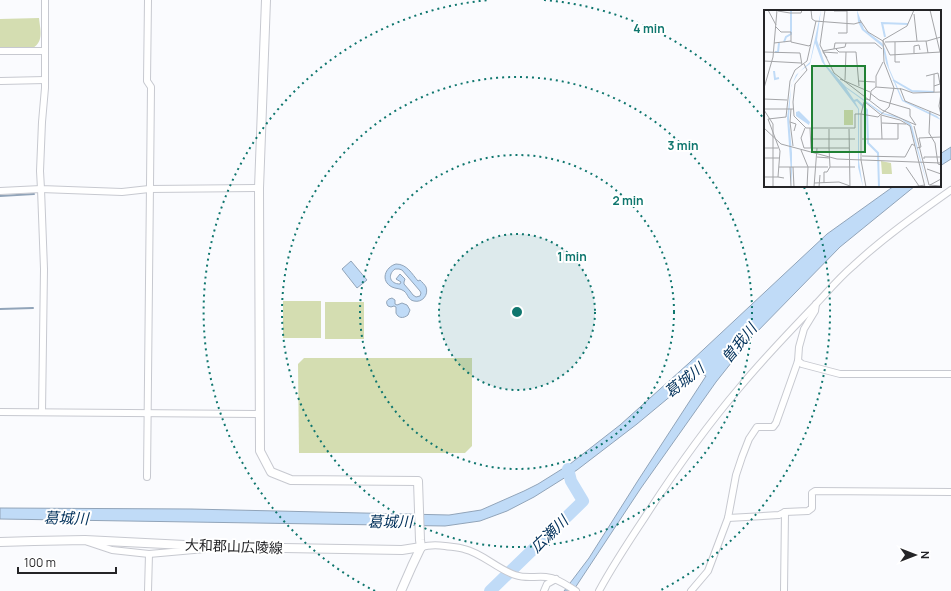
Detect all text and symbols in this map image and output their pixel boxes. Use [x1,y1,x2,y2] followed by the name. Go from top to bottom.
[764,10,941,187] inset map
[633,20,665,37] text: 4 min
[667,137,699,154] text: 3 min
[612,192,644,209] text: 2 min
[557,248,587,265] text: 1 min
[510,305,524,319] centre of rings
[717,317,763,367] water label: 曽我川
[660,357,710,402] water label: 葛城川
[43,507,91,529] water label: 葛城川
[526,509,574,557] water label: 広瀬川
[367,511,414,532] water label: 葛城川
[185,535,283,557] street label: 大和郡山広陵線
[895,535,935,575] north arrow
[18,549,116,575] scale bar
[918,551,933,559] text: N
[24,554,56,571] text: 100 m

